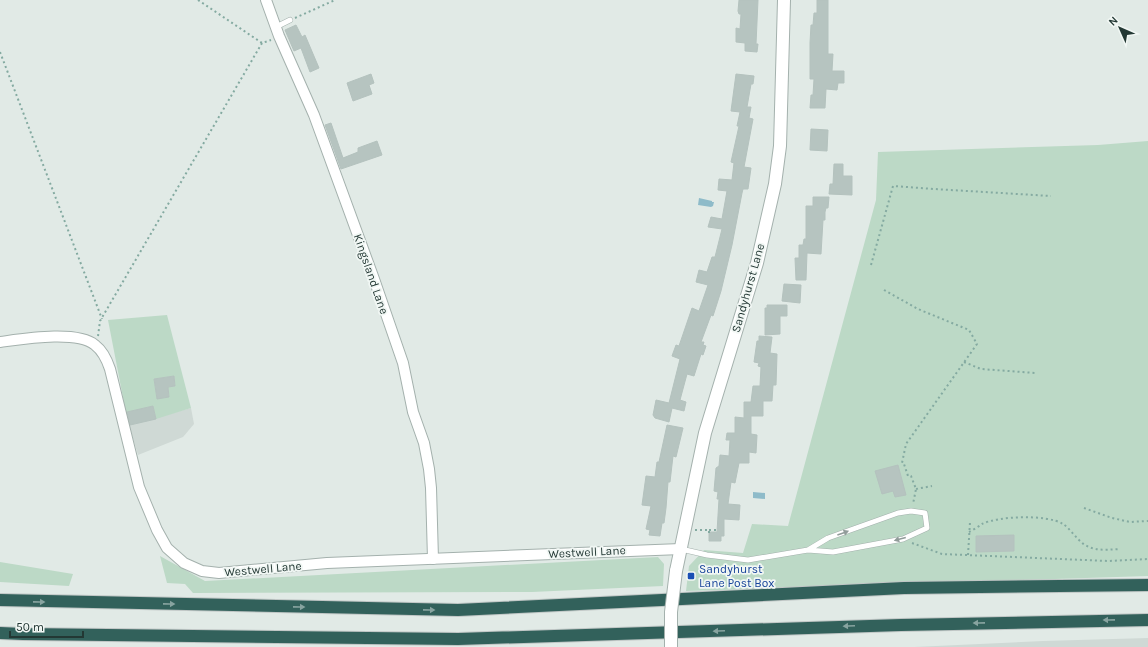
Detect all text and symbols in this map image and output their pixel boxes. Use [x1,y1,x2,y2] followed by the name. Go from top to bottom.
[1100,8,1140,48] north arrow
[1106,14,1121,29] text: N
[351,232,391,316] street label: Kingsland Lane
[729,242,767,334] street label: Sandyhurst Lane
[837,529,849,535] one-way arrow
[894,537,907,543] one-way arrow
[548,543,626,561] street label: Westwell Lane
[224,559,302,579] street label: Westwell Lane
[699,562,775,590] place label: Sandyhurst Lane Post Box
[686,571,696,581] marker: Sandyhurst Lane Post Box
[33,599,46,605] one-way arrow
[163,601,175,608] one-way arrow
[293,604,306,610] one-way arrow
[423,606,435,613] one-way arrow
[10,613,83,639] scale bar
[1103,617,1115,624] one-way arrow
[16,620,44,634] text: 50 m
[972,620,985,626] one-way arrow
[843,623,855,630] one-way arrow
[713,627,725,634] one-way arrow

